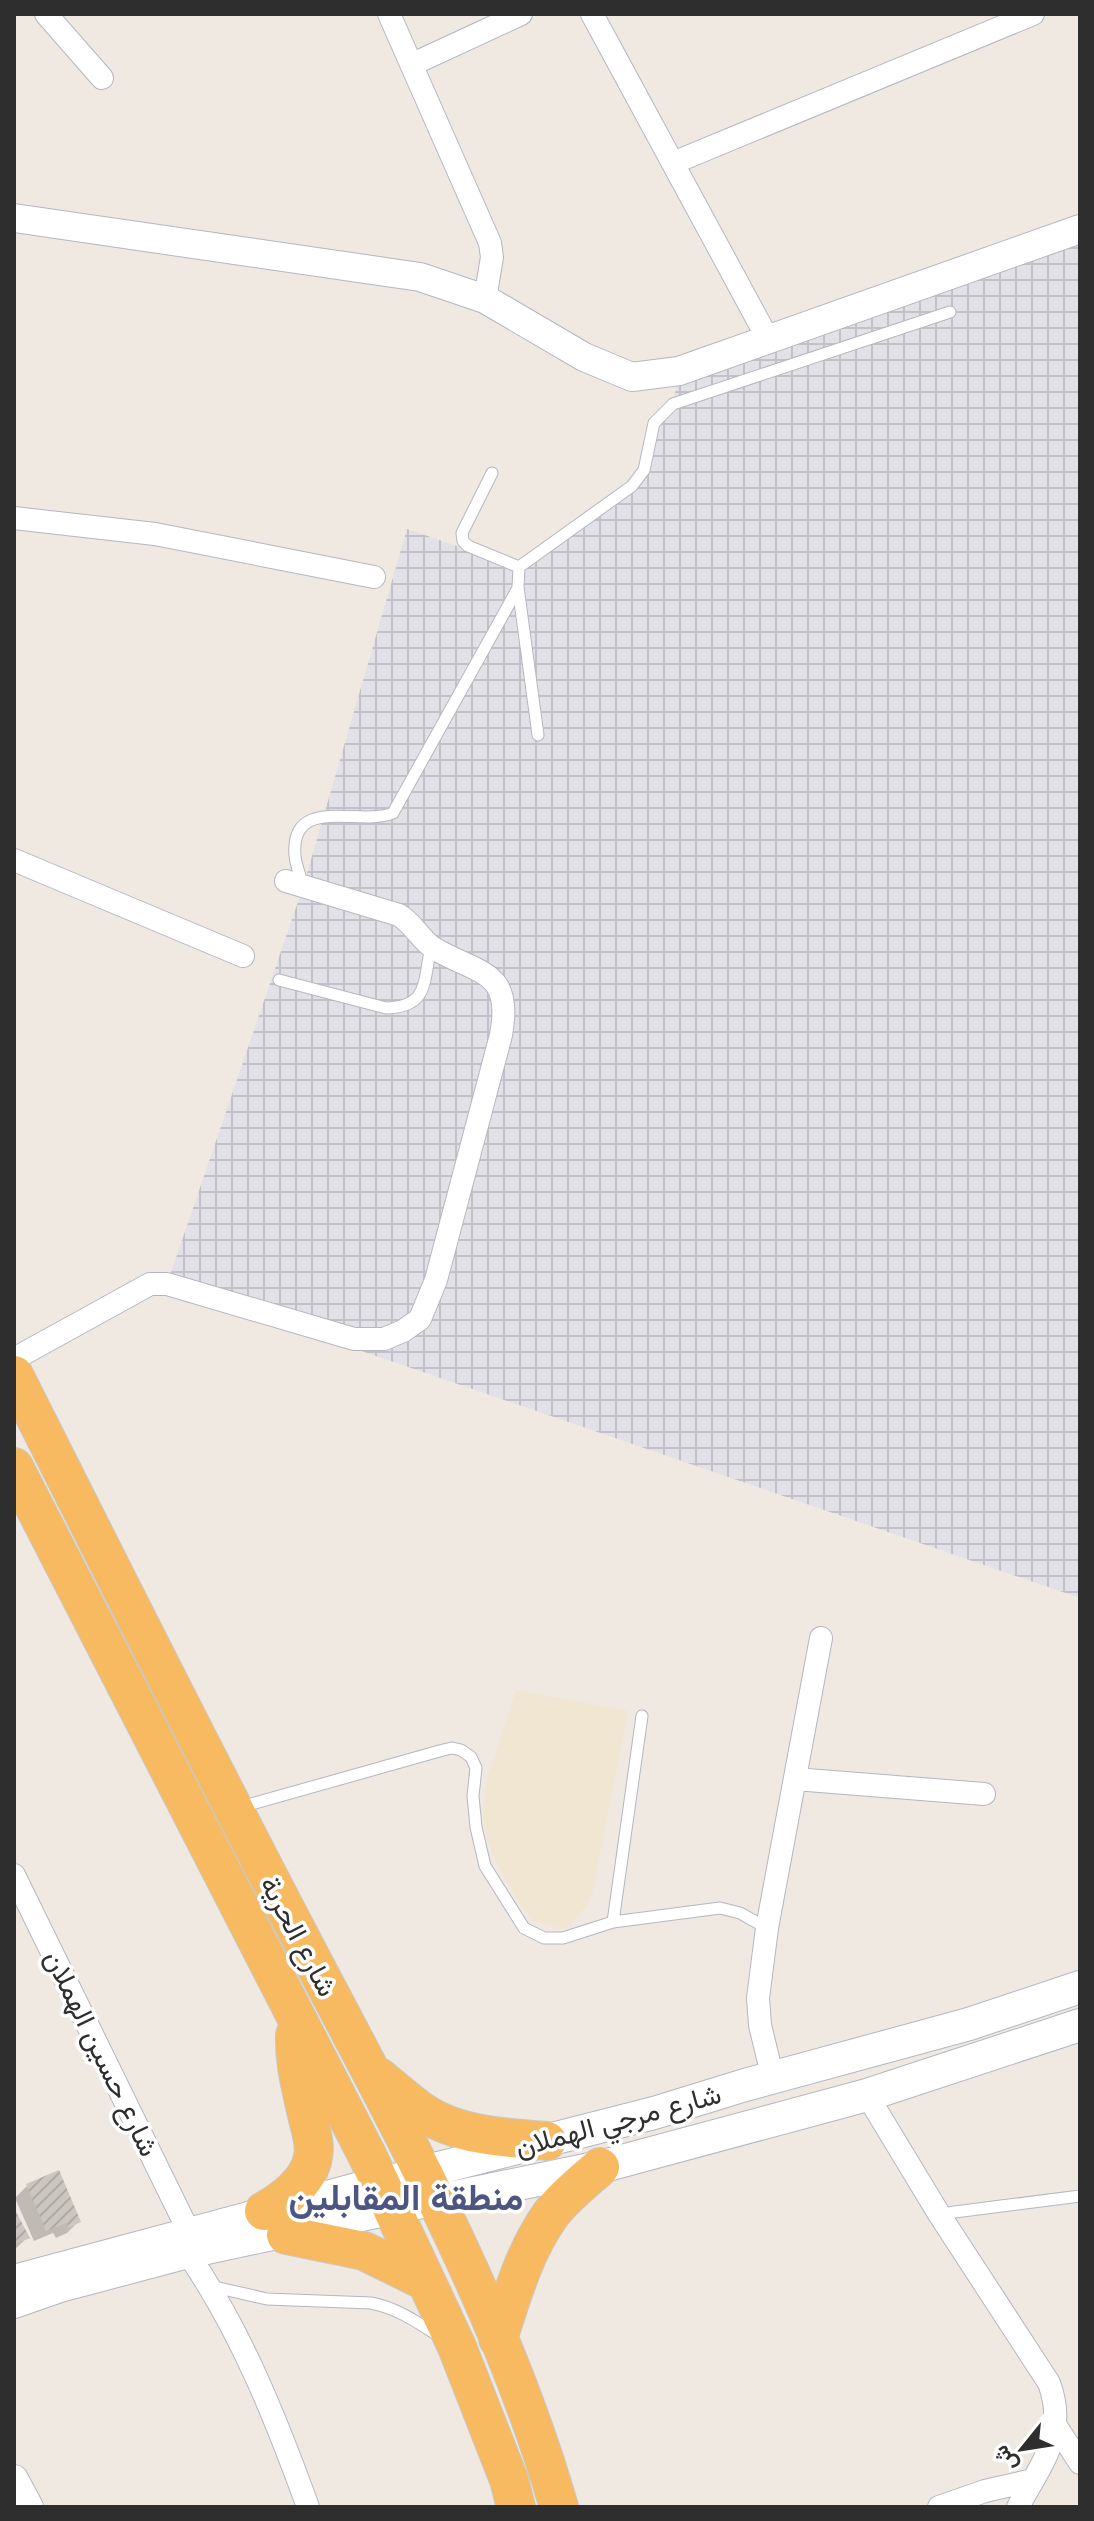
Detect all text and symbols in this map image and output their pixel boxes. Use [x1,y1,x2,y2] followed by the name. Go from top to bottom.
[251,1870,345,2003] street label: شارع الحرية
[36,1944,167,2162] street label: شارع حسين الهملان
[511,2076,726,2170] street label: شارع مرجي الهملان
[289,2175,523,2219] district label: منطقة المقابلين
[982,2409,1062,2489] north arrow
[987,2441,1023,2477] text: ش

